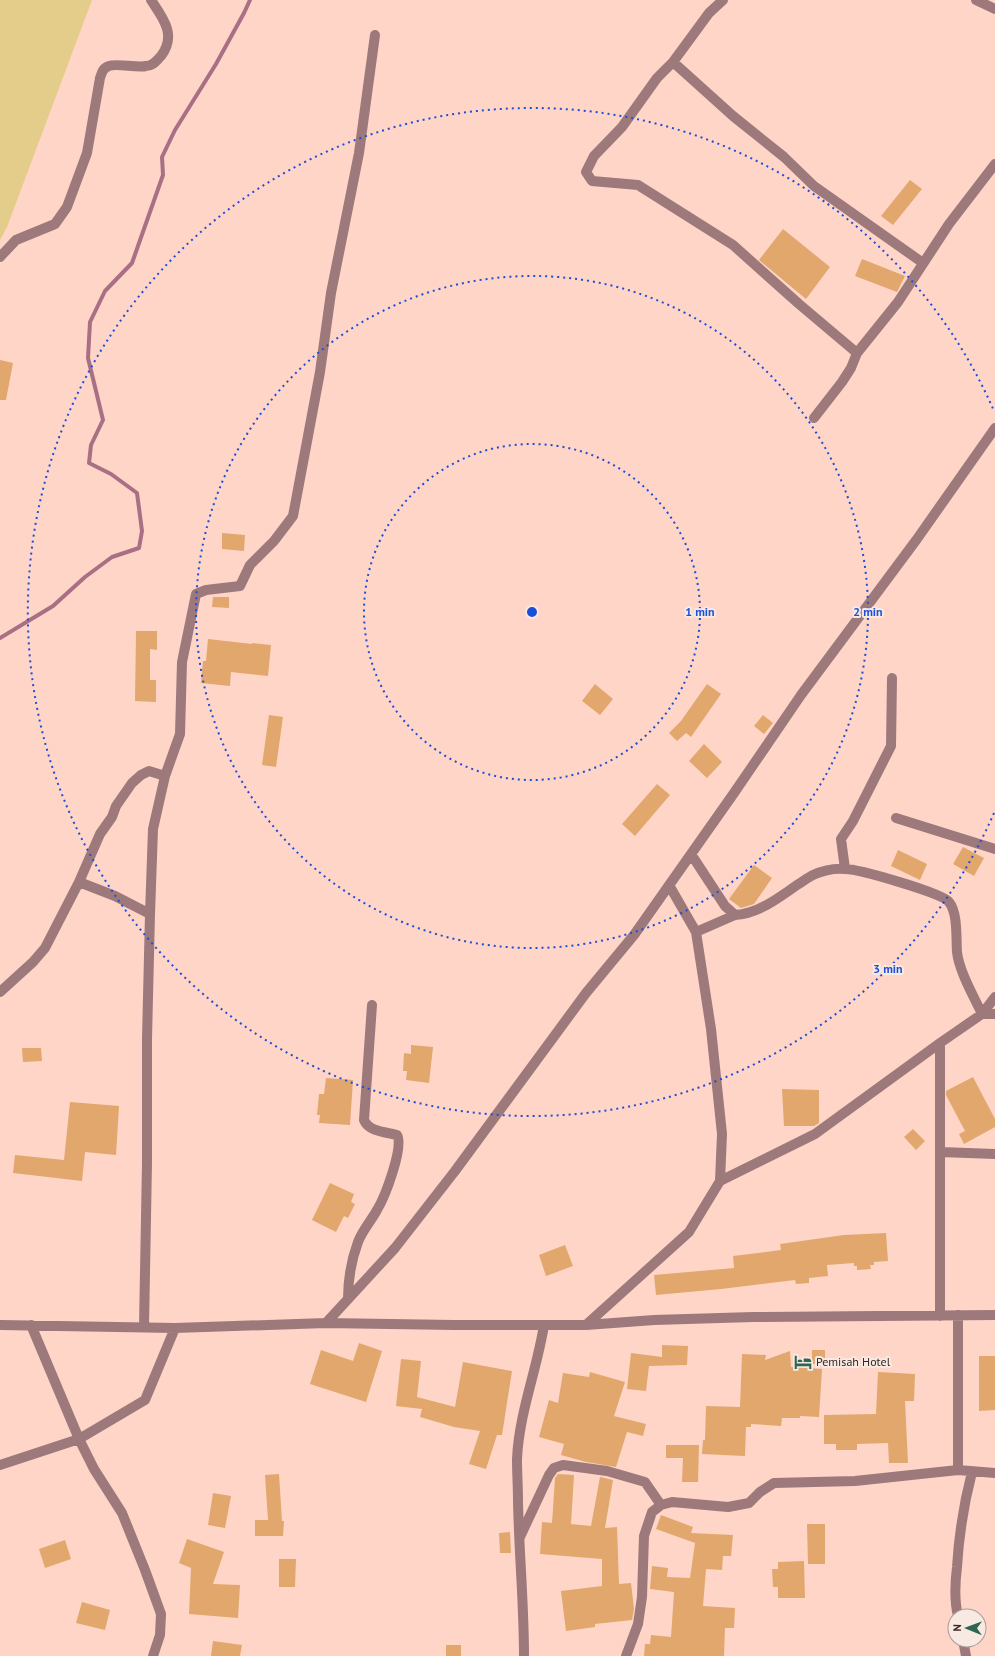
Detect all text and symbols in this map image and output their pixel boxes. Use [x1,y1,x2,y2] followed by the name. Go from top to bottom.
[685,604,715,619] text: 1 min
[853,604,883,619] text: 2 min
[525,605,539,619] centre of rings
[873,961,903,976] text: 3 min
[793,1352,813,1372] hotel icon: Pemisah Hotel
[816,1354,891,1369] place label: Pemisah Hotel
[947,1608,987,1648] north arrow
[950,1624,964,1632] text: N

